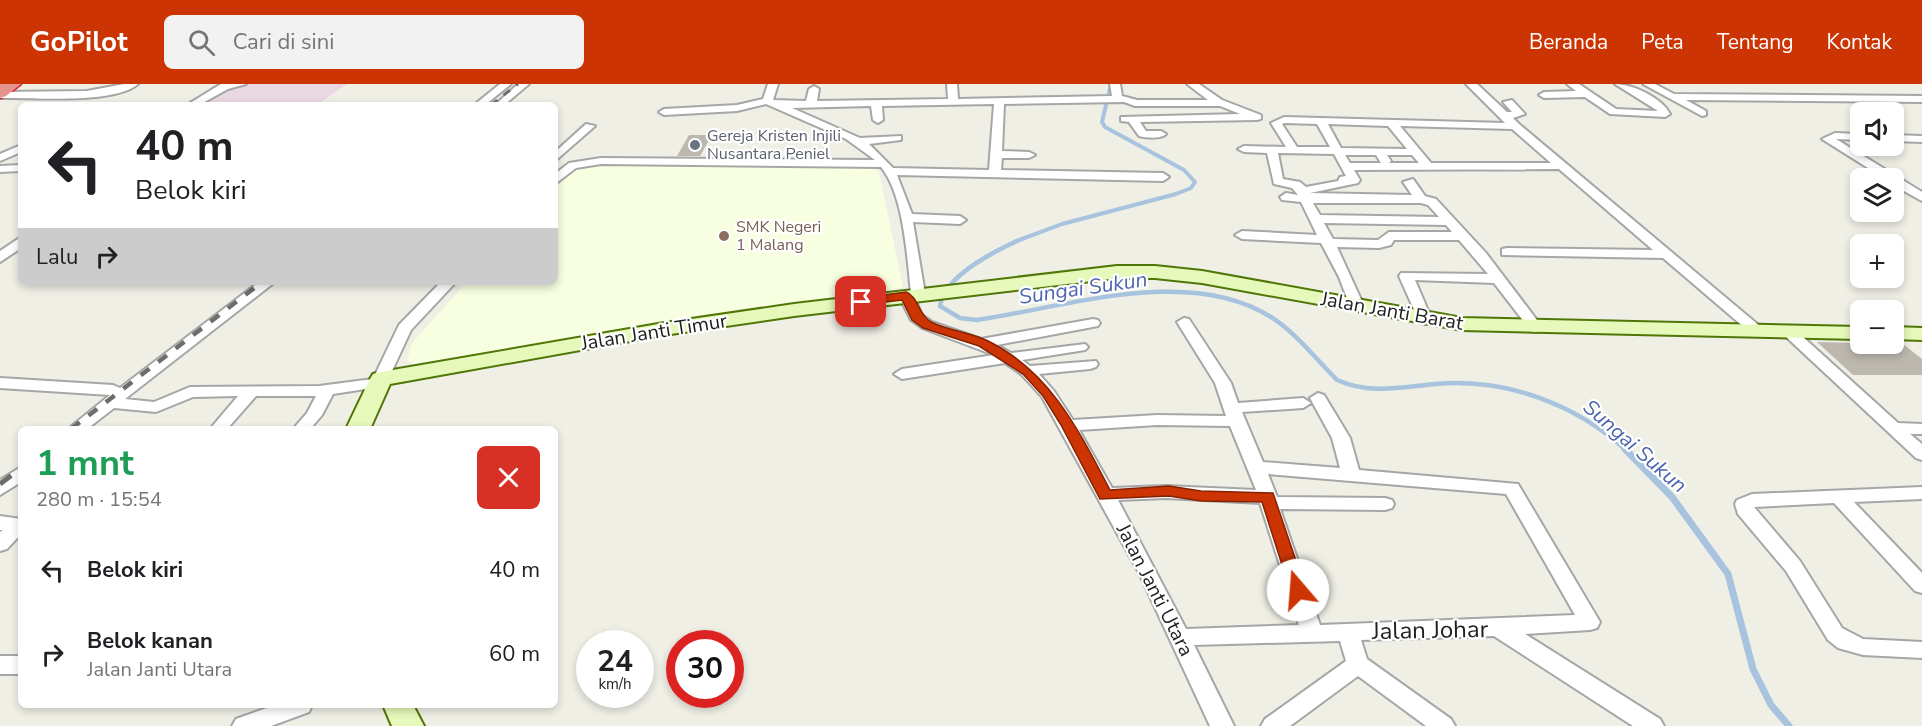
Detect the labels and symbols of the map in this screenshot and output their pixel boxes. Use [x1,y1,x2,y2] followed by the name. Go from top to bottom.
[707,125,841,165] place label: Gereja Kristen Injili Nusantara Peniel
[688,138,702,152] marker: Gereja Kristen Injili Nusantara Peniel
[736,216,821,256] place label: SMK Negeri 1 Malang
[717,229,731,243] marker: SMK Negeri 1 Malang
[1017,265,1149,311] water label: Sungai Sukun
[835,276,886,327] pin
[1318,285,1466,337] street label: Jalan Janti Barat
[578,307,729,357] street label: Jalan Janti Timur
[1577,393,1693,499] water label: Sungai Sukun
[1110,518,1200,661] street label: Jalan Janti Utara
[1266,558,1330,622] position arrow
[1371,613,1489,647] street label: Jalan Johar
[666,630,744,708] speed limit sign: 30

